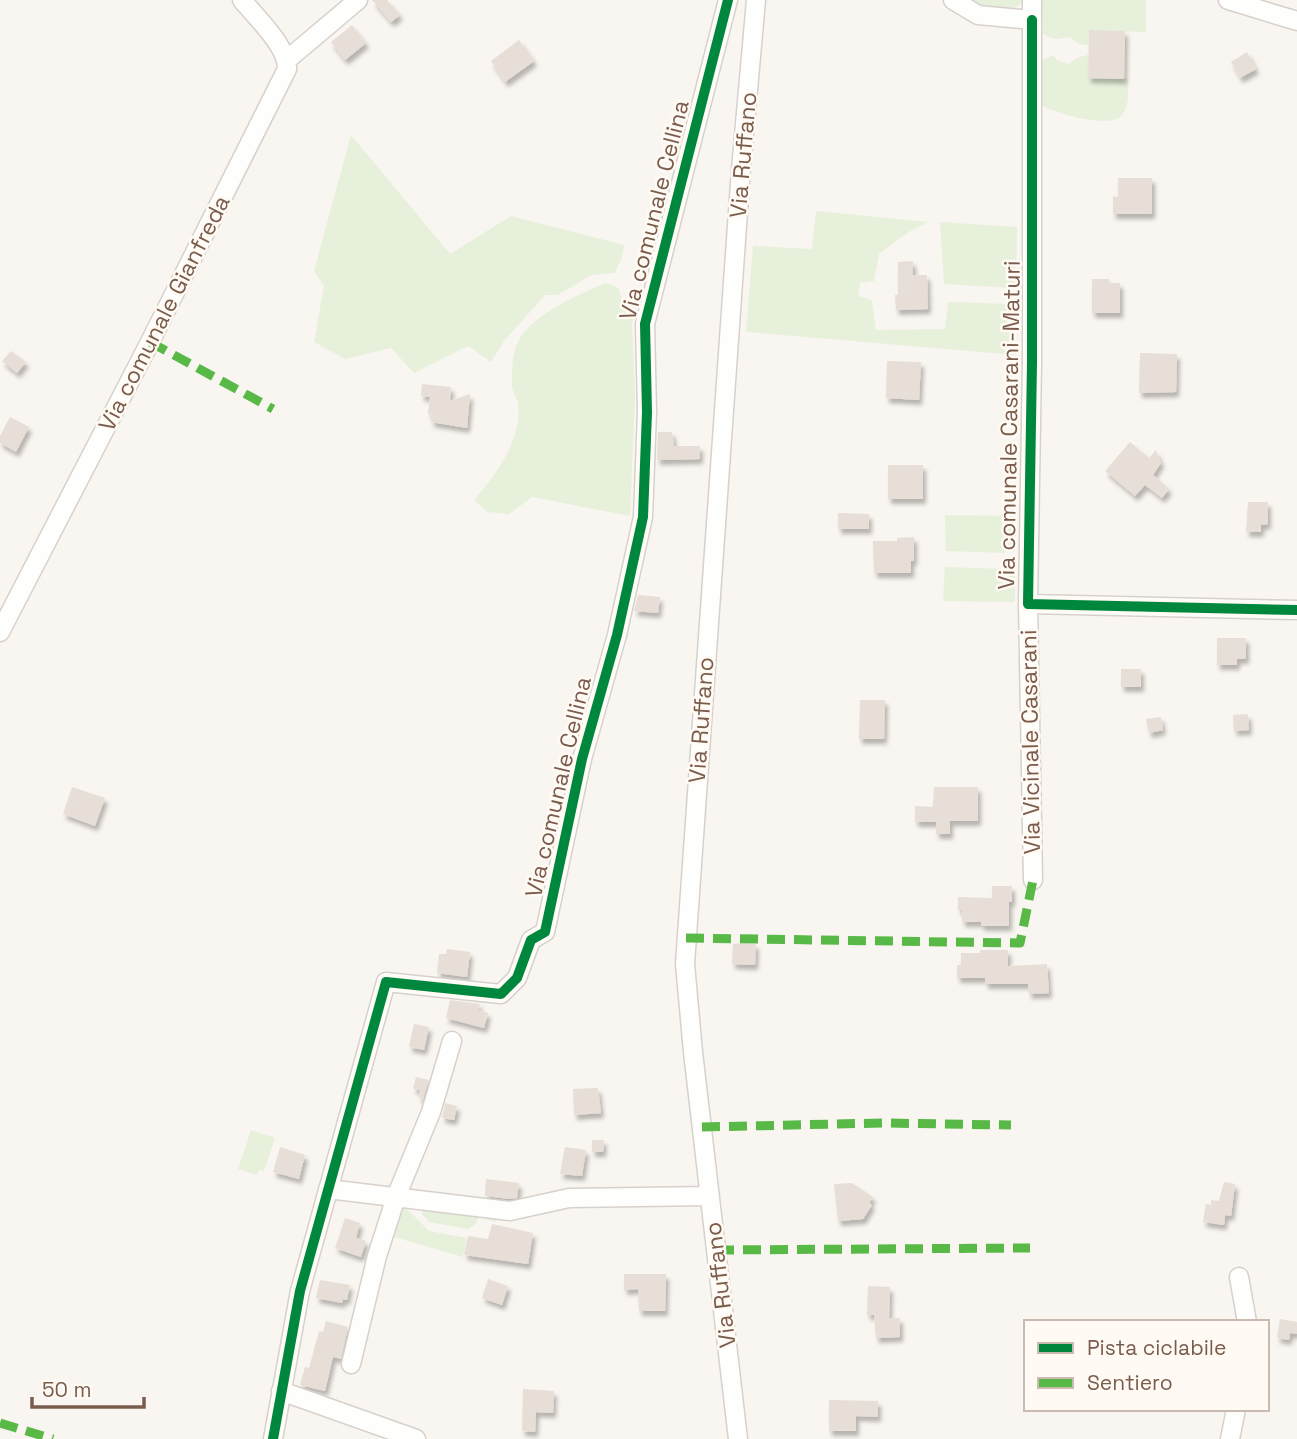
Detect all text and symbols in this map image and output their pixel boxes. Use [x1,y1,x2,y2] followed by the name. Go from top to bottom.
[723,91,763,219] street label: Via Ruffano
[612,97,696,323] street label: Via comunale Cellina
[91,190,237,436] street label: Via comunale Gianfreda
[991,260,1027,590] street label: Via comunale Casarani-Maturi
[1013,629,1047,855] street label: Via Vicinale Casarani
[682,656,720,784] street label: Via Ruffano
[518,674,598,900] street label: Via comunale Cellina
[697,1220,743,1350] street label: Via Ruffano
[1024,1320,1269,1411] legend
[1087,1334,1226,1361] text: Pista ciclabile
[32,1366,144,1410] scale bar
[1087,1369,1173,1396] text: Sentiero
[42,1376,92,1403] text: 50 m

